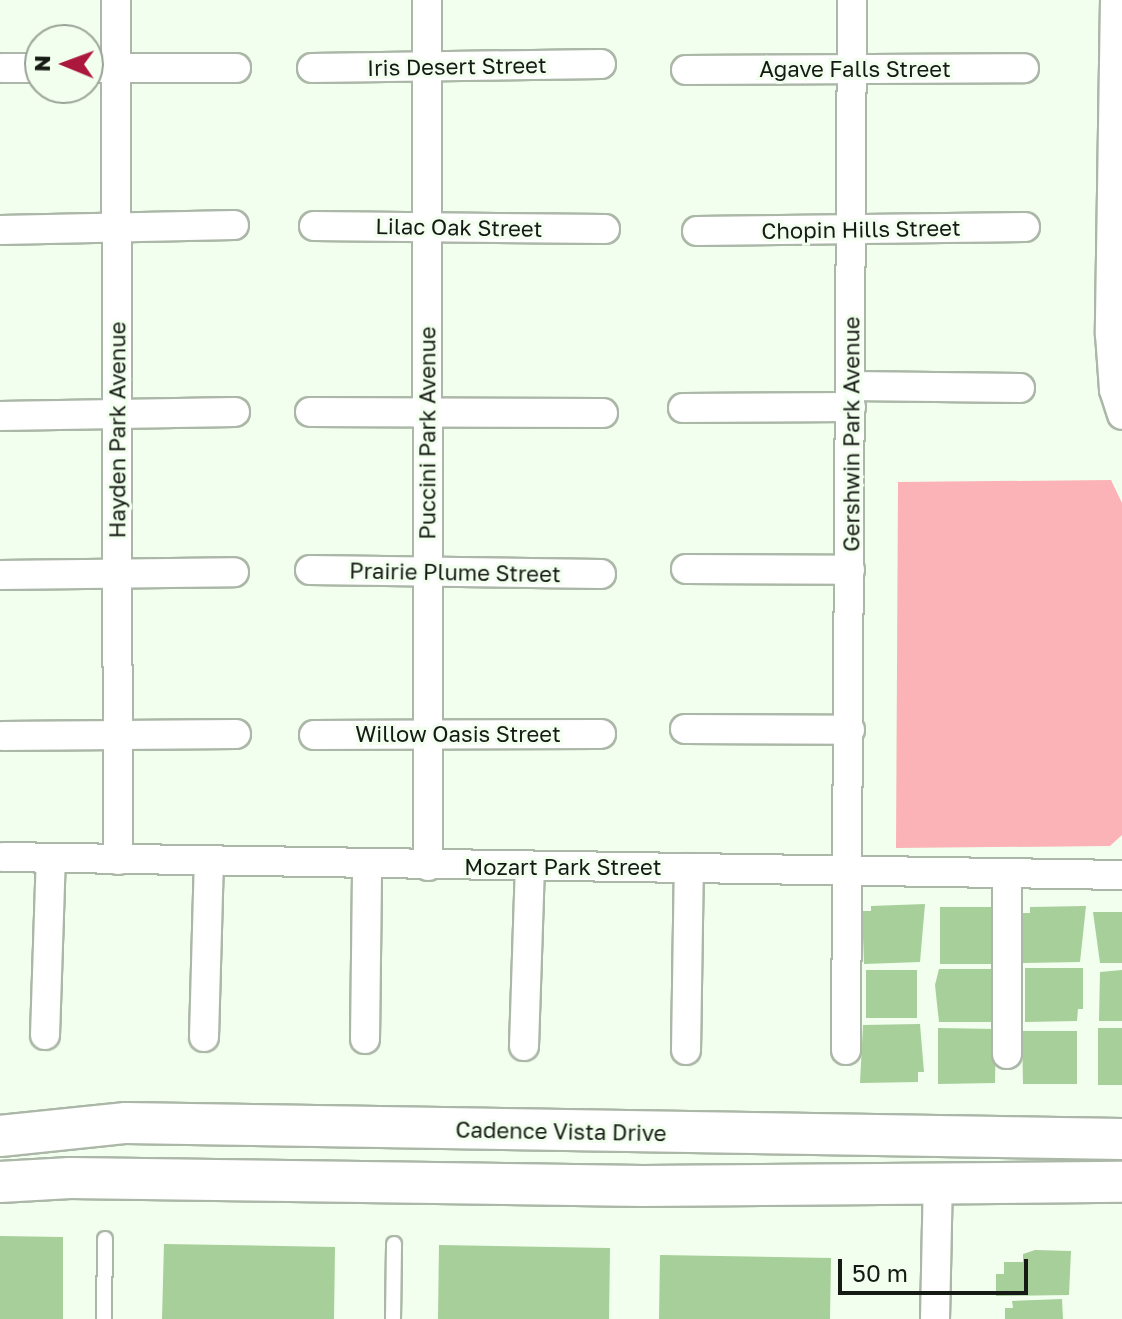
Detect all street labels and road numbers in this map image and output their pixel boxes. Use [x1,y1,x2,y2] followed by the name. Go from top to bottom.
[367,51,547,81] street label: Iris Desert Street
[759,56,951,82] street label: Agave Falls Street
[375,212,543,242] street label: Lilac Oak Street
[761,214,961,244] street label: Chopin Hills Street
[838,316,864,552] street label: Gershwin Park Avenue
[104,322,130,538] street label: Hayden Park Avenue
[414,326,440,540] street label: Puccini Park Avenue
[349,557,561,587] street label: Prairie Plume Street
[355,721,561,747] street label: Willow Oasis Street
[464,854,662,880] street label: Mozart Park Street
[455,1116,667,1146] street label: Cadence Vista Drive

